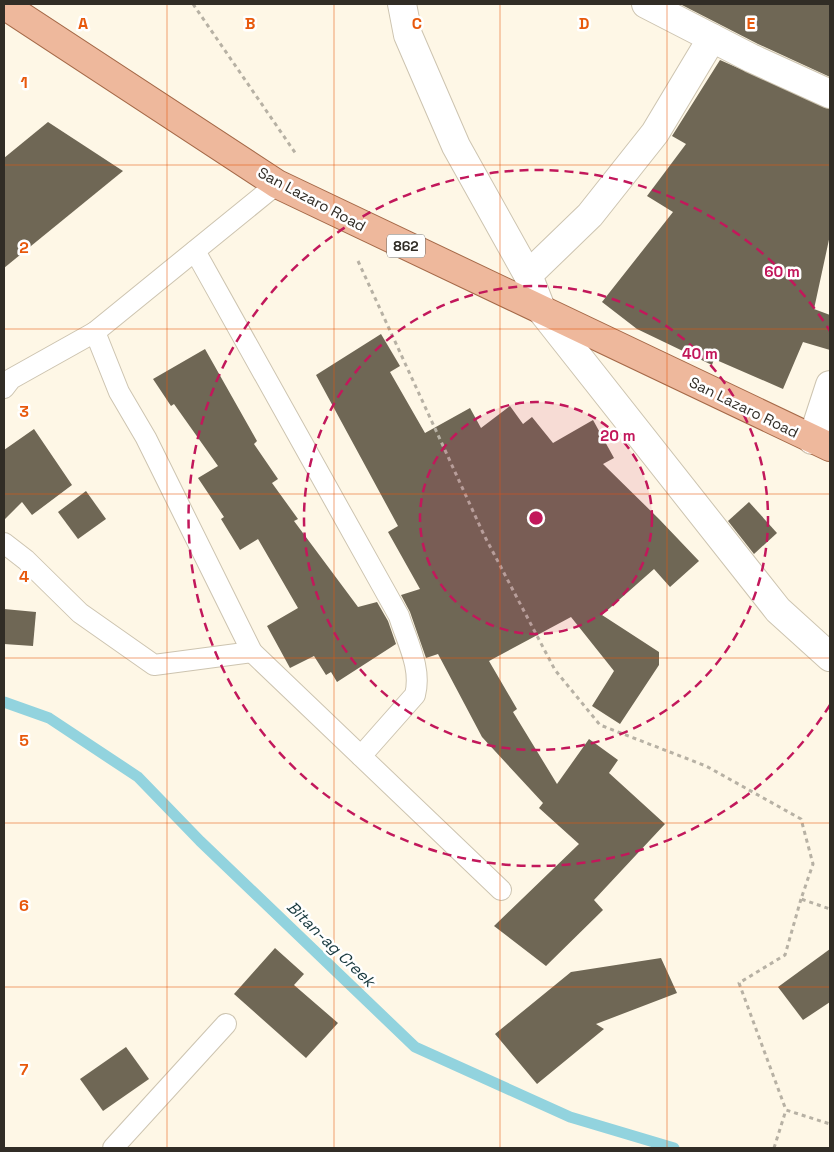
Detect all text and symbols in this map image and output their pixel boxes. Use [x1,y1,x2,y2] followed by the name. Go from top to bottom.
[78,13,88,34] text: A
[245,13,255,34] text: B
[412,13,422,34] text: C
[579,13,589,34] text: D
[747,13,756,34] text: E
[20,72,28,93] text: 1
[255,163,369,235] street label: San Lazaro Road
[387,235,425,258] road number: 862
[19,237,29,258] text: 2
[764,262,800,281] text: 60 m
[682,344,718,363] text: 40 m
[686,372,802,442] street label: San Lazaro Road
[19,401,29,422] text: 3
[600,426,636,445] text: 20 m
[527,509,545,527] centre of rings
[19,566,29,587] text: 4
[19,730,29,751] text: 5
[19,895,29,916] text: 6
[282,896,381,993] water label: Bitan-ag Creek
[20,1059,29,1080] text: 7

